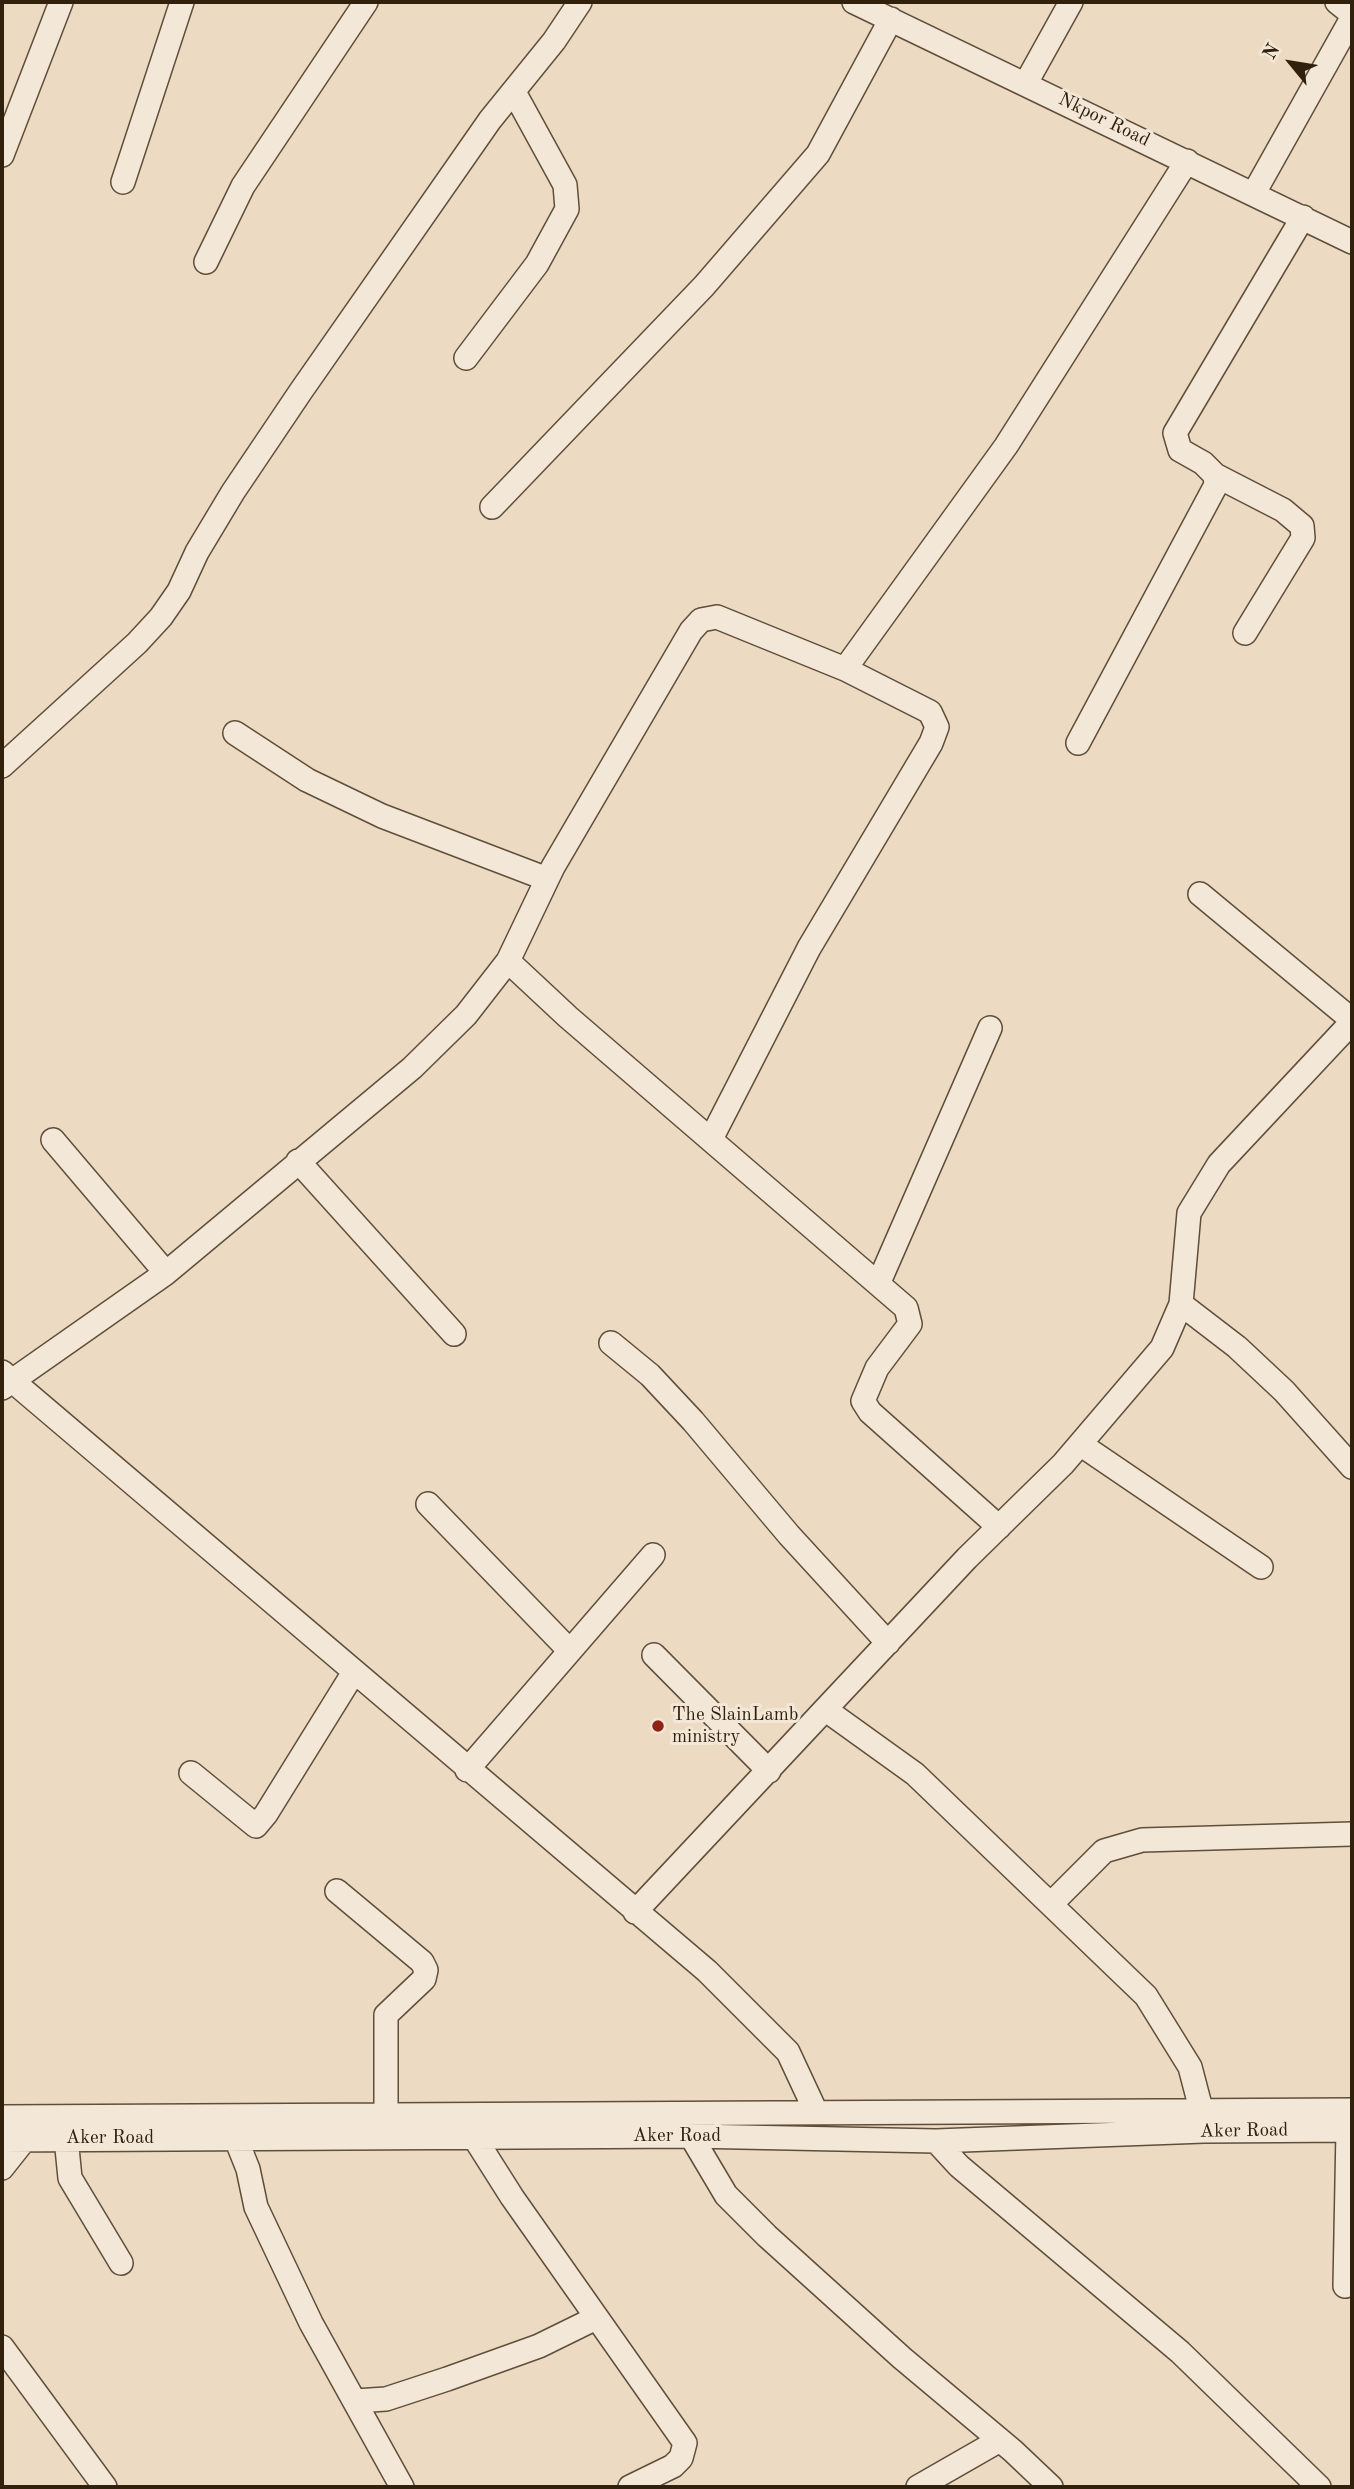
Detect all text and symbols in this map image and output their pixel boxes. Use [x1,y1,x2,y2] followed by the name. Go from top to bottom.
[1256,28,1326,98] north arrow
[1261,41,1284,63] text: N
[1054,88,1154,152] street label: Nkpor Road
[672,1704,799,1748] place label: The SlainLamb ministry
[650,1718,666,1734] marker: The SlainLamb ministry
[1200,2119,1288,2143] street label: Aker Road
[633,2125,721,2147] street label: Aker Road
[66,2127,154,2149] street label: Aker Road

